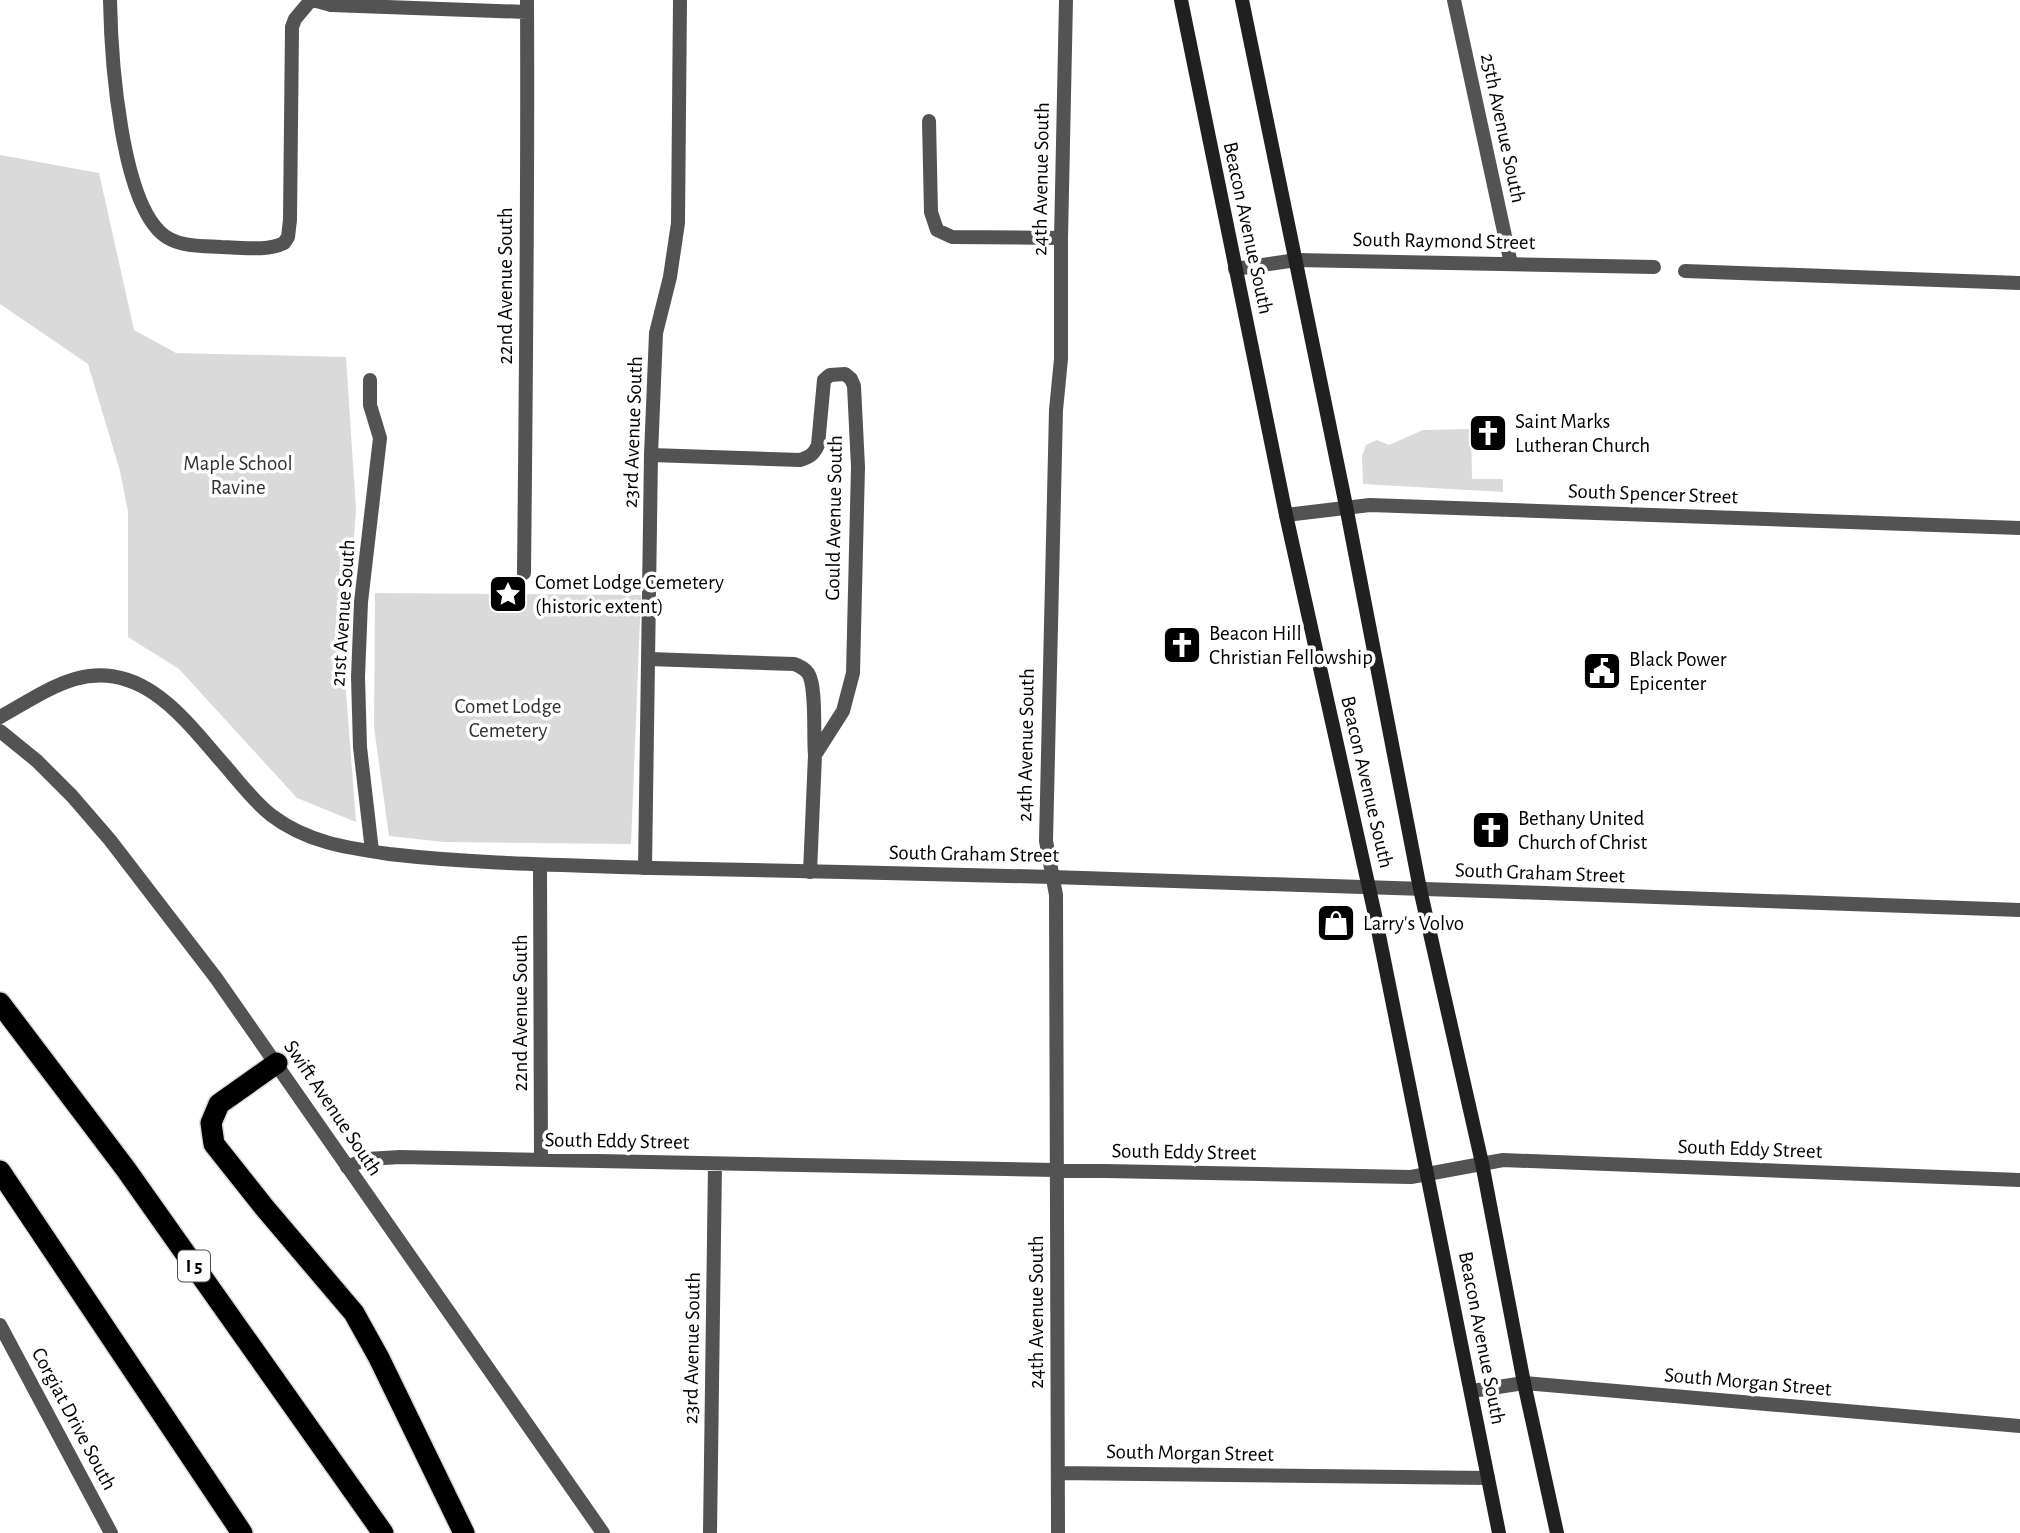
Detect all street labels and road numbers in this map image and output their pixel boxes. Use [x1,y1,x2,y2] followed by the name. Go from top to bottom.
[1477,51,1529,205] street label: 25th Avenue South
[1029,102,1053,256] street label: 24th Avenue South
[1219,140,1277,316] street label: Beacon Avenue South
[495,207,516,365] street label: 22nd Avenue South
[1352,229,1536,253] street label: South Raymond Street
[620,356,646,508] street label: 23rd Avenue South
[822,435,846,601] street label: Gould Avenue South
[1568,481,1739,507] street label: South Spencer Street
[327,539,359,687] street label: 21st Avenue South
[1014,668,1038,822] street label: 24th Avenue South
[1337,694,1397,870] street label: Beacon Avenue South
[889,842,1060,866] street label: South Graham Street
[1455,860,1626,886] street label: South Graham Street
[510,934,531,1092] street label: 22nd Avenue South
[280,1037,386,1179] street label: Swift Avenue South
[544,1129,690,1153] street label: South Eddy Street
[1677,1136,1823,1162] street label: South Eddy Street
[1111,1140,1257,1164] street label: South Eddy Street
[1026,1235,1047,1389] street label: 24th Avenue South
[178,1250,210,1282] road number: I 5
[1455,1250,1509,1426] street label: Beacon Avenue South
[680,1272,704,1424] street label: 23rd Avenue South
[28,1344,120,1494] street label: Corgiat Drive South
[1663,1364,1833,1400] street label: South Morgan Street
[1106,1441,1274,1465] street label: South Morgan Street

